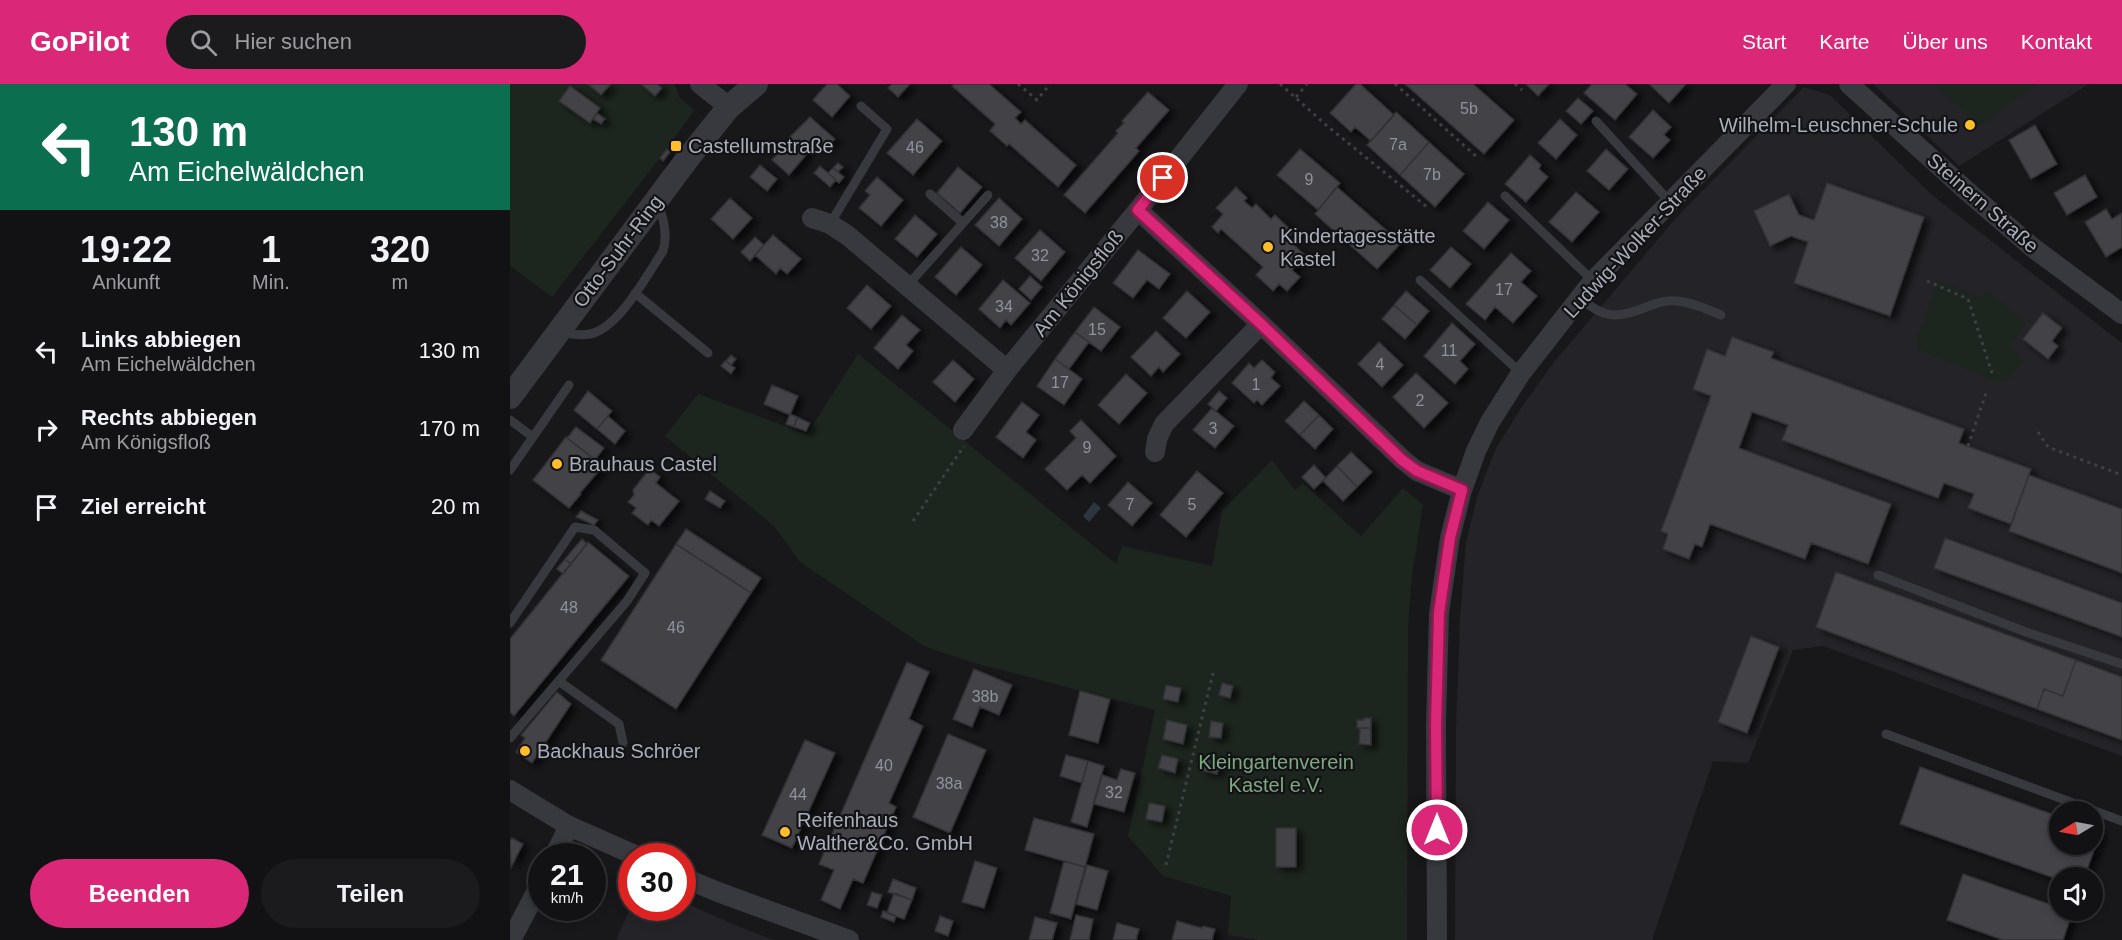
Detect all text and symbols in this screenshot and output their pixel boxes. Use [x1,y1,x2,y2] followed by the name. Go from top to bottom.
[166,15,586,69] search box
[30,26,130,57] text: GoPilot
[187,26,220,59] icon: search
[235,29,352,54] text: Hier suchen
[1742,30,1786,53] text: Start
[1819,30,1870,53] text: Karte
[1903,30,1988,53] text: Über uns
[2021,30,2092,53] text: Kontakt
[1460,100,1478,117] house number: 5b
[30,108,108,186] icon: left
[129,108,248,155] text: 130 m
[1719,114,1958,136] place label: Wilhelm-Leuschner-Schule
[1963,118,1977,132] marker: Wilhelm-Leuschner-Schule
[688,135,834,157] place label: Castellumstraße
[1389,136,1407,153] house number: 7a
[669,139,683,153] marker: Castellumstraße
[906,139,924,156] house number: 46
[1923,149,2043,257] street label: Steinern Straße
[1137,152,1188,203] pin
[129,157,365,187] text: Am Eichelwäldchen
[1146,161,1179,194] icon: arrive
[1559,162,1711,322] street label: Ludwig-Wolker-Straße
[1423,166,1441,183] house number: 7b
[1305,171,1314,188] house number: 9
[569,191,667,311] street label: Otto-Suhr-Ring
[990,214,1008,231] house number: 38
[1280,225,1436,270] place label: Kindertagesstätte Kastel
[1029,226,1127,340] street label: Am Königsfloß
[80,229,172,270] text: 19:22
[261,229,281,270] text: 1
[370,229,430,270] text: 320
[1261,240,1275,254] marker: Kindertagesstätte Kastel
[1031,247,1049,264] house number: 32
[92,271,160,293] text: Ankunft
[252,271,290,293] text: Min.
[392,271,408,293] text: m
[1495,281,1513,298] house number: 17
[995,298,1013,315] house number: 34
[1088,321,1106,338] house number: 15
[81,327,241,352] text: Links abbiegen
[30,335,63,368] icon: left
[419,338,480,363] text: 130 m
[1441,342,1457,359] house number: 11
[81,353,256,375] text: Am Eichelwäldchen
[1376,356,1385,373] house number: 4
[1051,374,1069,391] house number: 17
[1252,376,1261,393] house number: 1
[1416,392,1425,409] house number: 2
[81,405,257,430] text: Rechts abbiegen
[30,413,63,446] icon: right
[419,416,480,441] text: 170 m
[1209,420,1218,437] house number: 3
[81,431,211,453] text: Am Königsfloß
[1083,439,1092,456] house number: 9
[569,453,717,475] place label: Brauhaus Castel
[550,457,564,471] marker: Brauhaus Castel
[30,491,63,524] icon: arrive
[81,494,206,519] text: Ziel erreicht
[431,494,480,519] text: 20 m
[1126,496,1135,513] house number: 7
[1188,496,1197,513] house number: 5
[560,599,578,616] house number: 48
[667,619,685,636] house number: 46
[972,688,998,705] house number: 38b
[537,740,701,762] place label: Backhaus Schröer
[518,744,532,758] marker: Backhaus Schröer
[1198,751,1354,796] park label: Kleingartenverein Kastel e.V.
[875,757,893,774] house number: 40
[936,775,962,792] house number: 38a
[1105,784,1123,801] house number: 32
[789,786,807,803] house number: 44
[1405,798,1469,862] position arrow
[2049,801,2103,855] north arrow
[2049,801,2103,921] map controls
[797,809,973,854] place label: Reifenhaus Walther&Co. GmbH
[778,825,792,839] marker: Reifenhaus Walther&Co. GmbH
[618,843,696,921] speed limit sign: 30
[550,858,584,891] text: 21
[30,859,249,928] button: Beenden
[261,859,480,928] button: Teilen
[2049,867,2103,921] button: sound
[551,889,583,906] text: km/h

